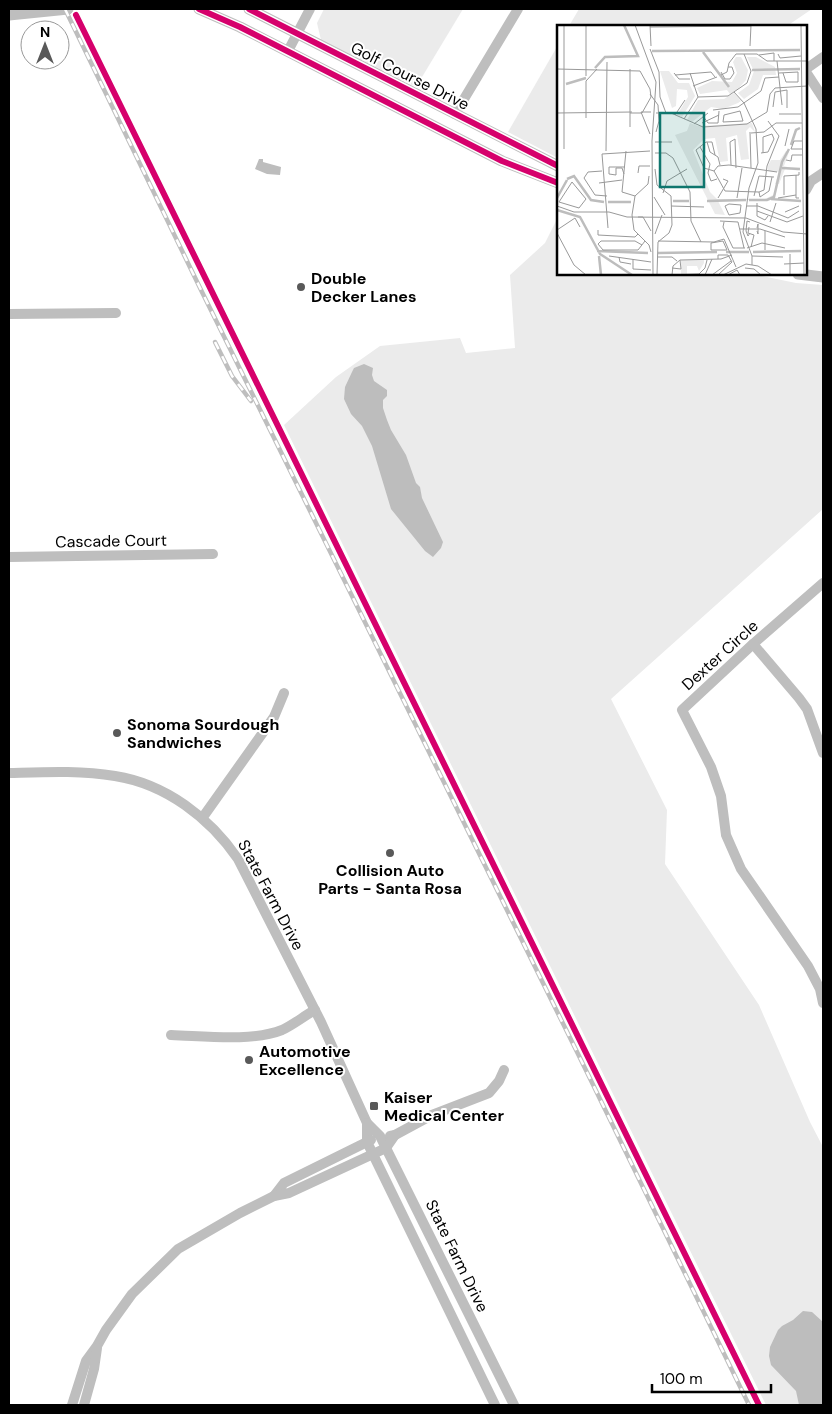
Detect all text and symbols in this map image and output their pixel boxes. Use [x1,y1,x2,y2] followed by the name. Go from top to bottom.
[20,20,70,70] north arrow
[40,23,50,41] text: N
[557,25,807,275] inset map
[347,37,473,115] street label: Golf Course Drive
[311,268,417,307] place label: Double Decker Lanes
[295,281,307,293] marker: Double Decker Lanes
[55,530,167,552] street label: Cascade Court
[677,615,763,695] street label: Dexter Circle
[127,714,279,753] place label: Sonoma Sourdough Sandwiches
[111,727,123,739] marker: Sonoma Sourdough Sandwiches
[233,836,309,954] street label: State Farm Drive
[384,847,396,859] marker: Collision Auto Parts - Santa Rosa
[318,860,462,899] place label: Collision Auto Parts - Santa Rosa
[259,1041,351,1080] place label: Automotive Excellence
[243,1054,255,1066] marker: Automotive Excellence
[384,1087,504,1126] place label: Kaiser Medical Center
[368,1100,380,1112] marker: Kaiser Medical Center
[421,1196,493,1316] street label: State Farm Drive
[652,1362,771,1394] scale bar
[660,1369,703,1389] text: 100 m

